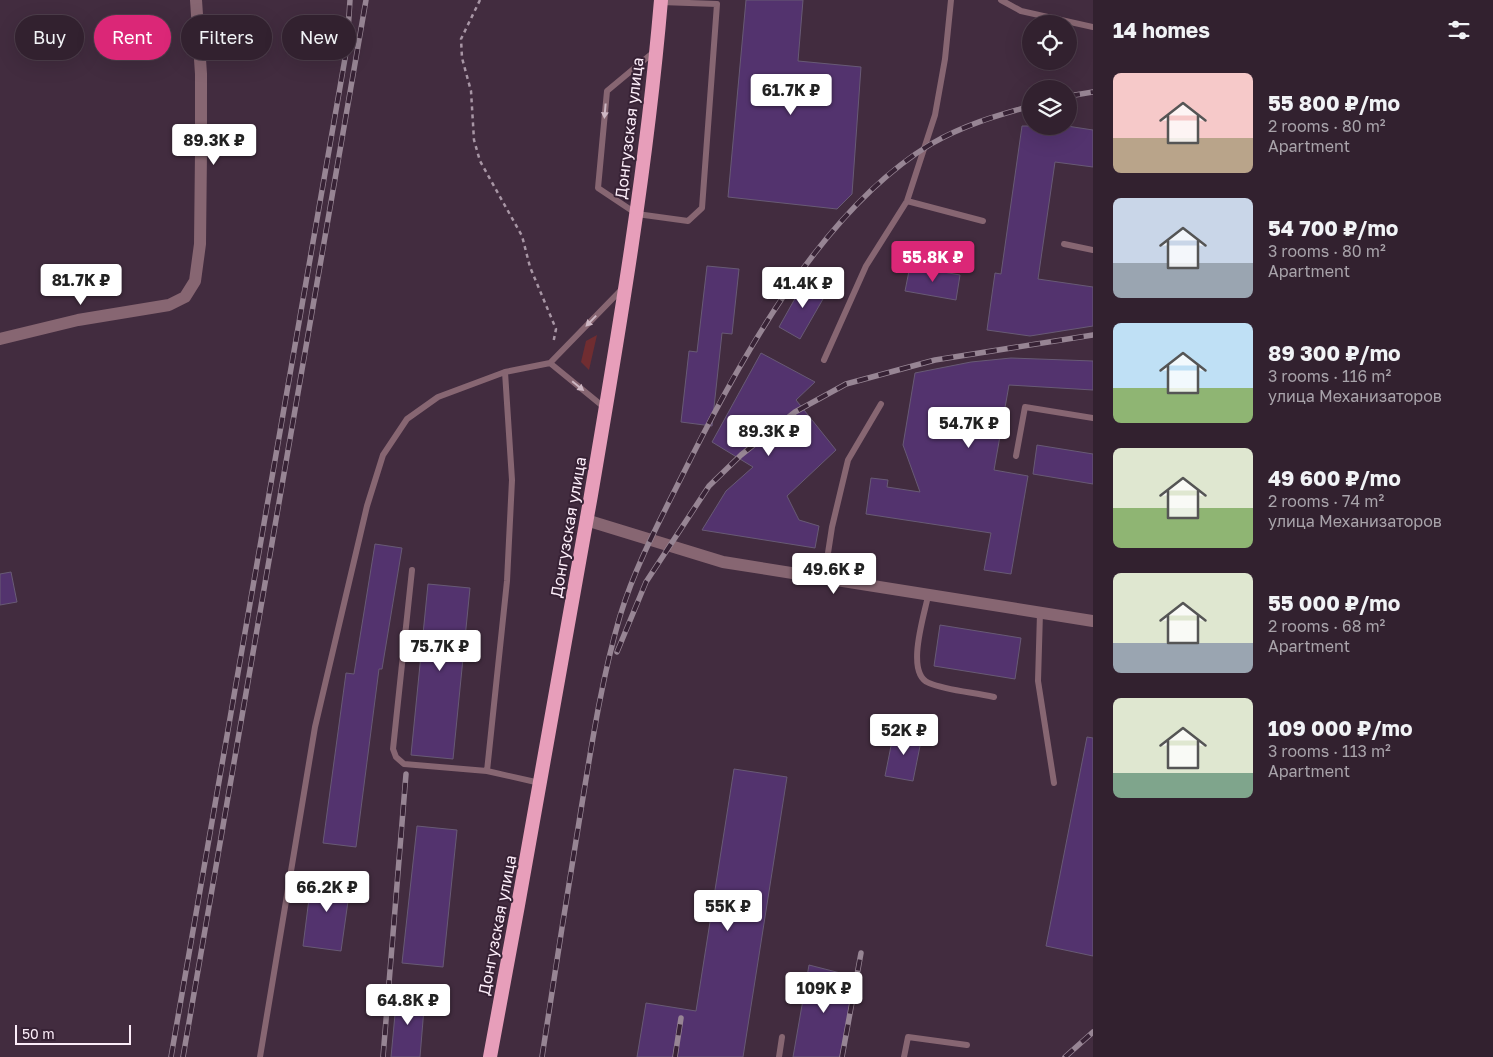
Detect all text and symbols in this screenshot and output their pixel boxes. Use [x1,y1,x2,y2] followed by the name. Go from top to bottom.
[15,15,84,60] chip: Buy
[94,15,171,60] chip: Rent
[181,15,272,60] chip: Filters
[282,15,356,60] chip: New
[1022,15,1077,135] map controls
[1022,15,1077,70] button: locate
[1445,16,1473,44] icon: filters
[1113,17,1210,43] text: 14 homes
[610,56,648,200] street label: Донгузская улица
[745,74,837,116] pin: 61.7K ₽
[762,80,820,100] text: 61.7K ₽
[1022,80,1077,135] button: layers
[1268,90,1400,116] text: 55 800 ₽/mo
[1153,93,1213,153] icon: home
[601,103,609,119] one-way arrow
[1268,116,1386,136] text: 2 rooms · 80 m²
[168,124,260,166] pin: 89.3K ₽
[183,130,245,150] text: 89.3K ₽
[1268,136,1350,156] text: Apartment
[1268,215,1398,241] text: 54 700 ₽/mo
[1153,218,1213,278] icon: home
[887,240,979,283] pin: 55.8K ₽
[1268,241,1386,261] text: 3 rooms · 80 m²
[902,247,964,267] text: 55.8K ₽
[1268,261,1350,281] text: Apartment
[35,264,127,306] pin: 81.7K ₽
[757,266,849,309] pin: 41.4K ₽
[52,270,110,290] text: 81.7K ₽
[773,273,833,293] text: 41.4K ₽
[585,314,597,326] one-way arrow
[1268,340,1401,366] text: 89 300 ₽/mo
[1153,343,1213,403] icon: home
[1268,366,1391,386] text: 3 rooms · 116 m²
[571,380,584,391] one-way arrow
[1268,386,1442,406] text: улица Механизаторов
[923,406,1015,449] pin: 54.7K ₽
[939,413,999,433] text: 54.7K ₽
[723,414,815,457] pin: 89.3K ₽
[738,421,800,441] text: 89.3K ₽
[546,455,590,599] street label: Донгузская улица
[1268,465,1401,491] text: 49 600 ₽/mo
[1153,468,1213,528] icon: home
[1268,491,1384,511] text: 2 rooms · 74 m²
[1268,511,1442,531] text: улица Механизаторов
[788,552,880,595] pin: 49.6K ₽
[803,559,865,579] text: 49.6K ₽
[1268,590,1400,616] text: 55 000 ₽/mo
[1153,593,1213,653] icon: home
[1268,616,1385,636] text: 2 rooms · 68 m²
[394,630,486,672] pin: 75.7K ₽
[411,636,469,656] text: 75.7K ₽
[1268,636,1350,656] text: Apartment
[869,714,939,756] pin: 52K ₽
[1268,715,1412,741] text: 109 000 ₽/mo
[1153,718,1213,778] icon: home
[881,720,927,740] text: 52K ₽
[1268,741,1391,761] text: 3 rooms · 113 m²
[1268,761,1350,781] text: Apartment
[474,853,520,997] street label: Донгузская улица
[281,870,373,913] pin: 66.2K ₽
[296,877,358,897] text: 66.2K ₽
[693,890,763,932] pin: 55K ₽
[705,896,751,916] text: 55K ₽
[783,972,865,1014] pin: 109K ₽
[796,978,852,998] text: 109K ₽
[362,984,454,1026] pin: 64.8K ₽
[377,990,439,1010] text: 64.8K ₽
[15,1022,131,1045] scale bar
[22,1025,55,1042] text: 50 m

